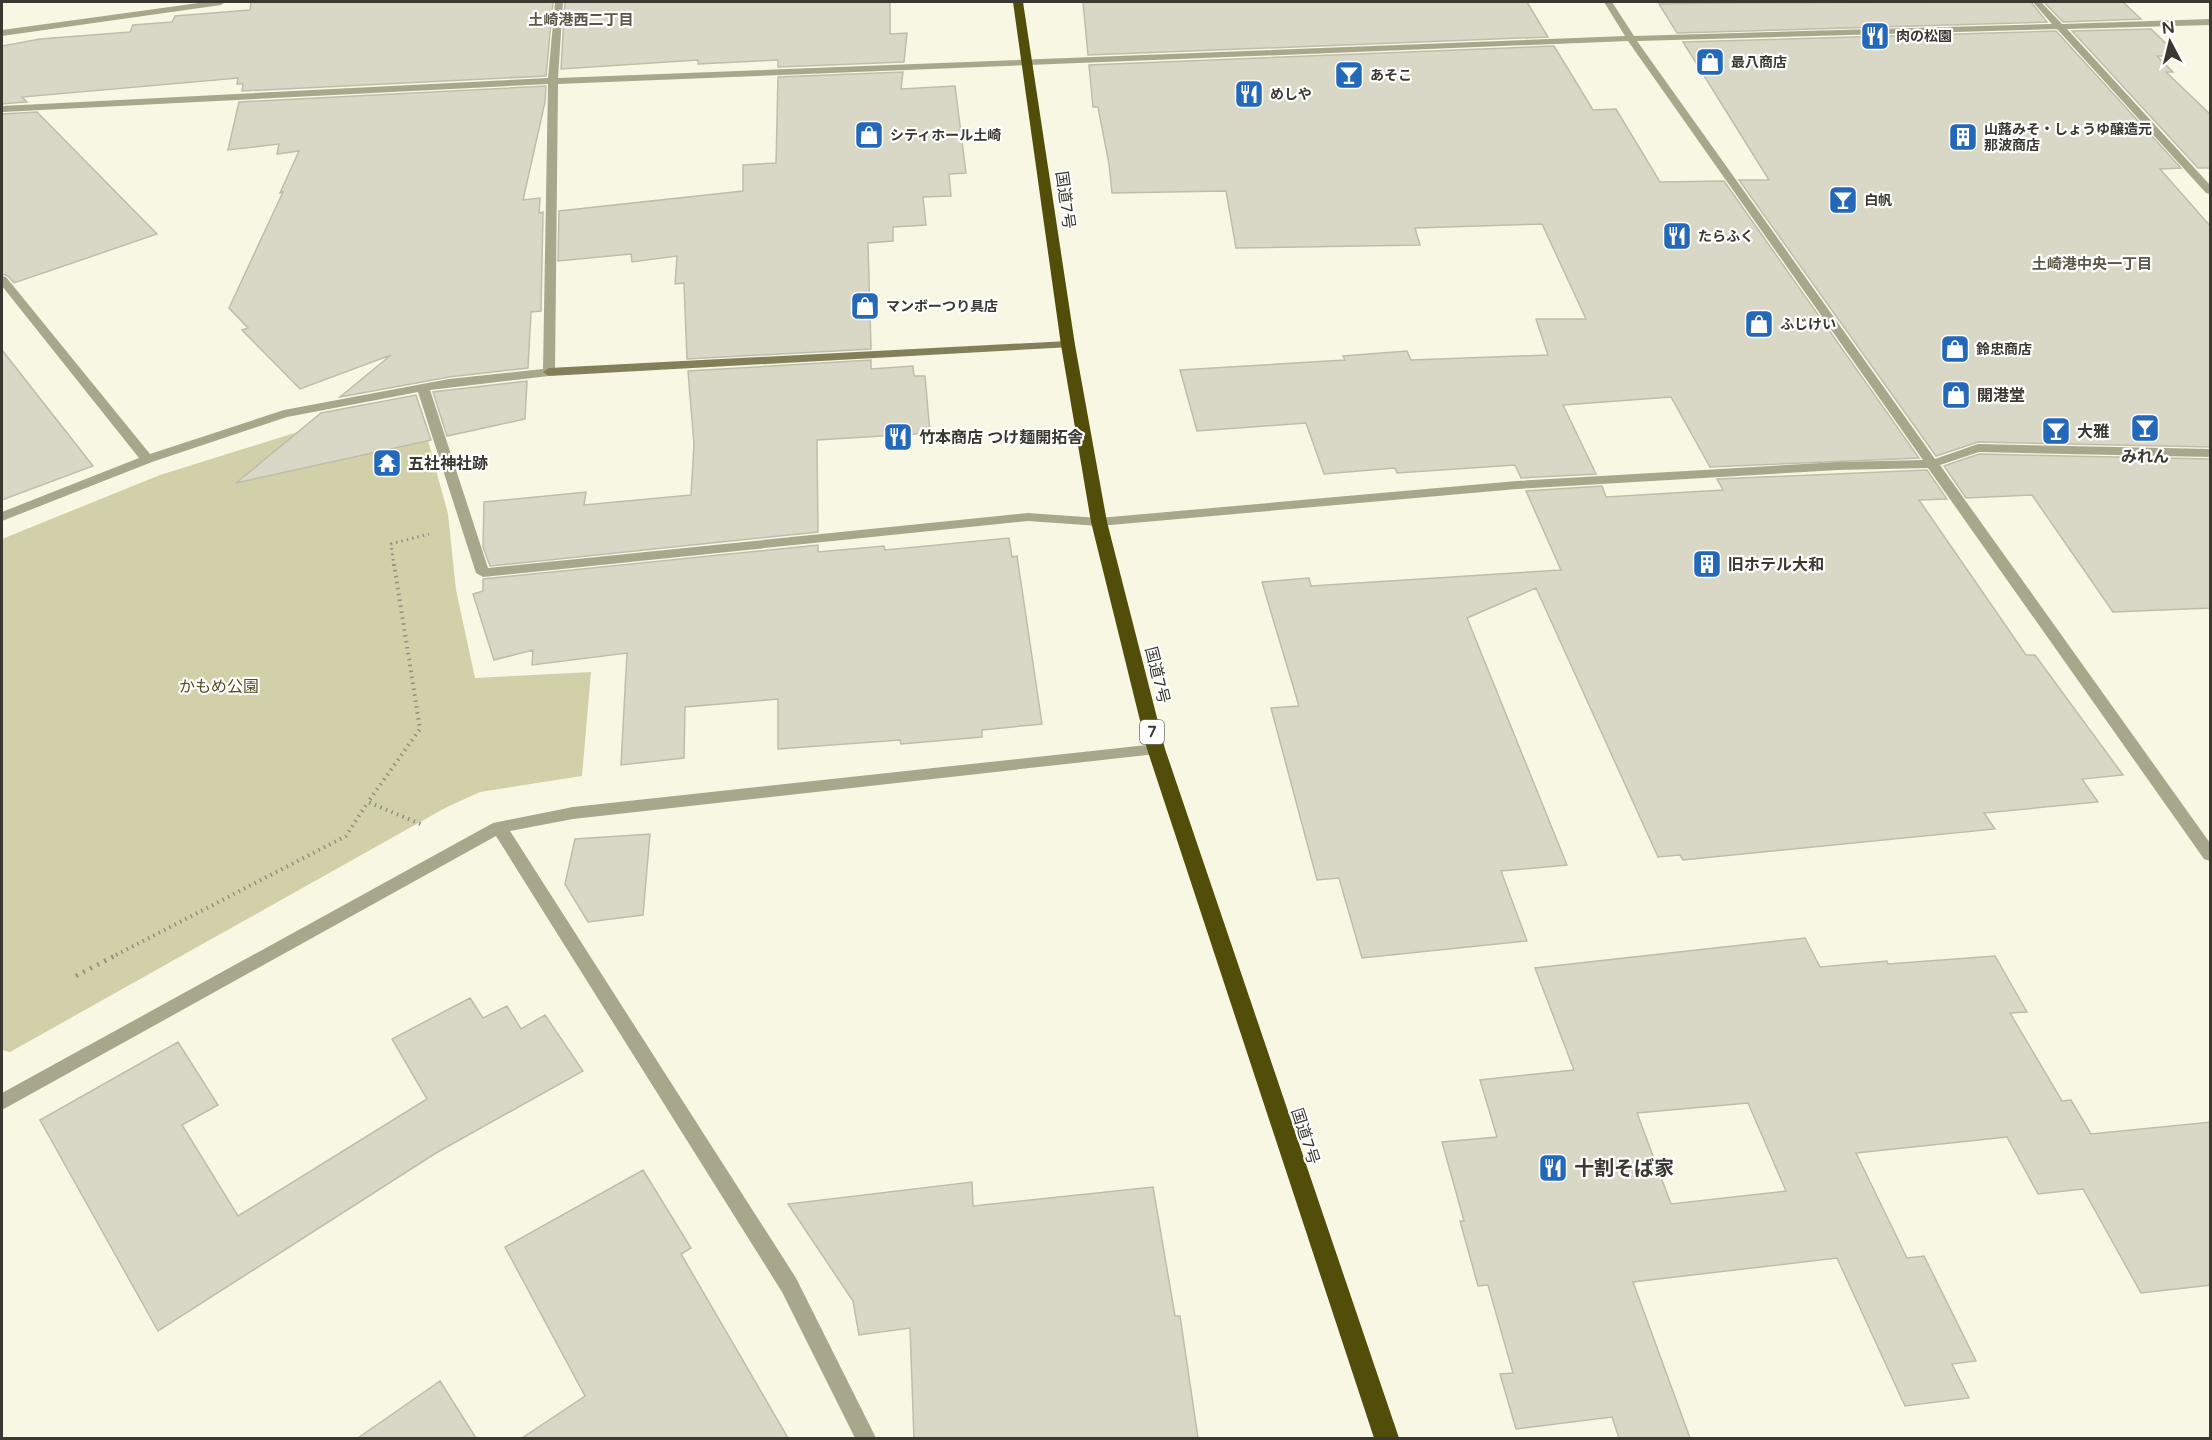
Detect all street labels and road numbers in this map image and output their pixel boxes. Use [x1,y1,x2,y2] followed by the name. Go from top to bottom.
[1051,170,1079,230] street label: 国道7号
[1140,645,1174,706] street label: 国道7号
[1140,720,1164,744] road number: 7
[1287,1106,1324,1167] street label: 国道7号

